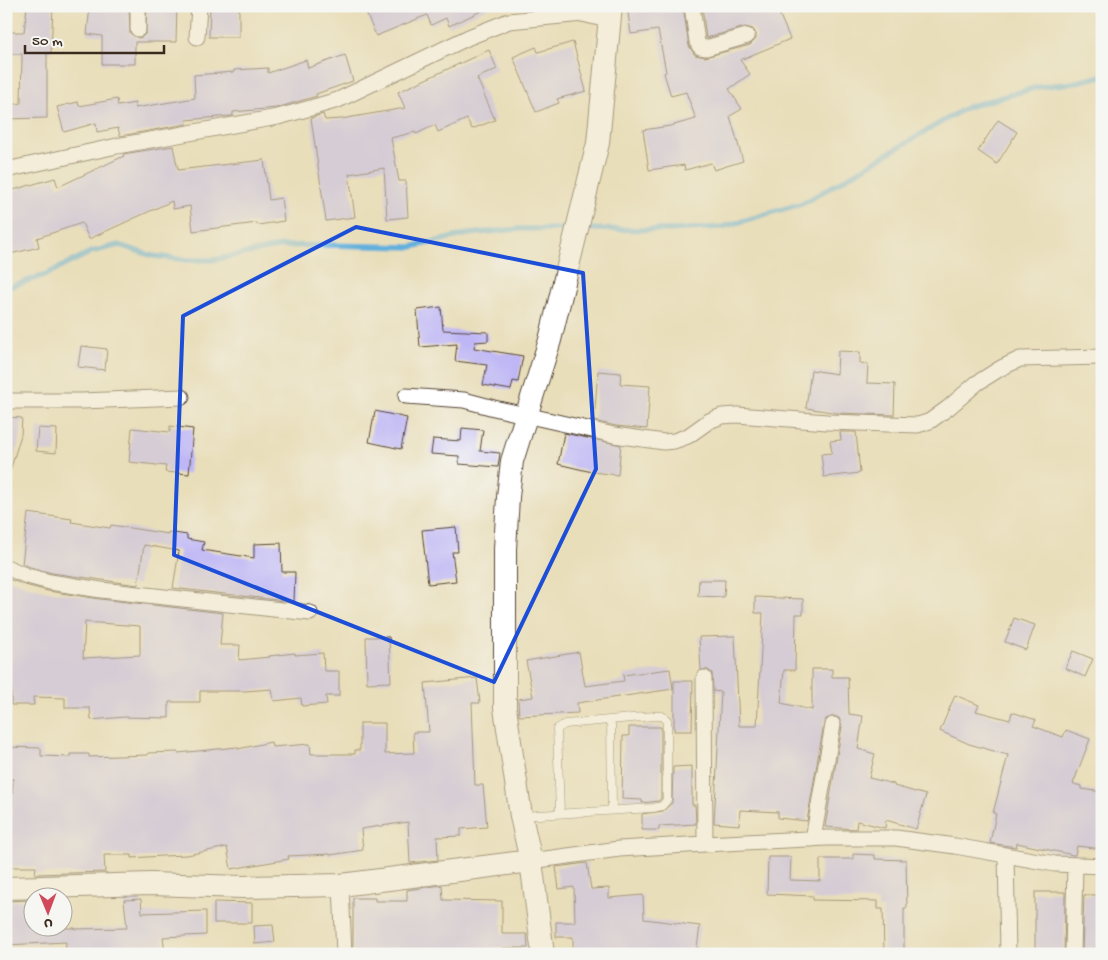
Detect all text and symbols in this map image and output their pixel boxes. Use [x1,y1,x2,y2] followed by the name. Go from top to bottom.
[25,22,164,54] scale bar
[32,33,63,51] text: 50 m
[22,888,72,938] north arrow
[44,914,52,931] text: U

